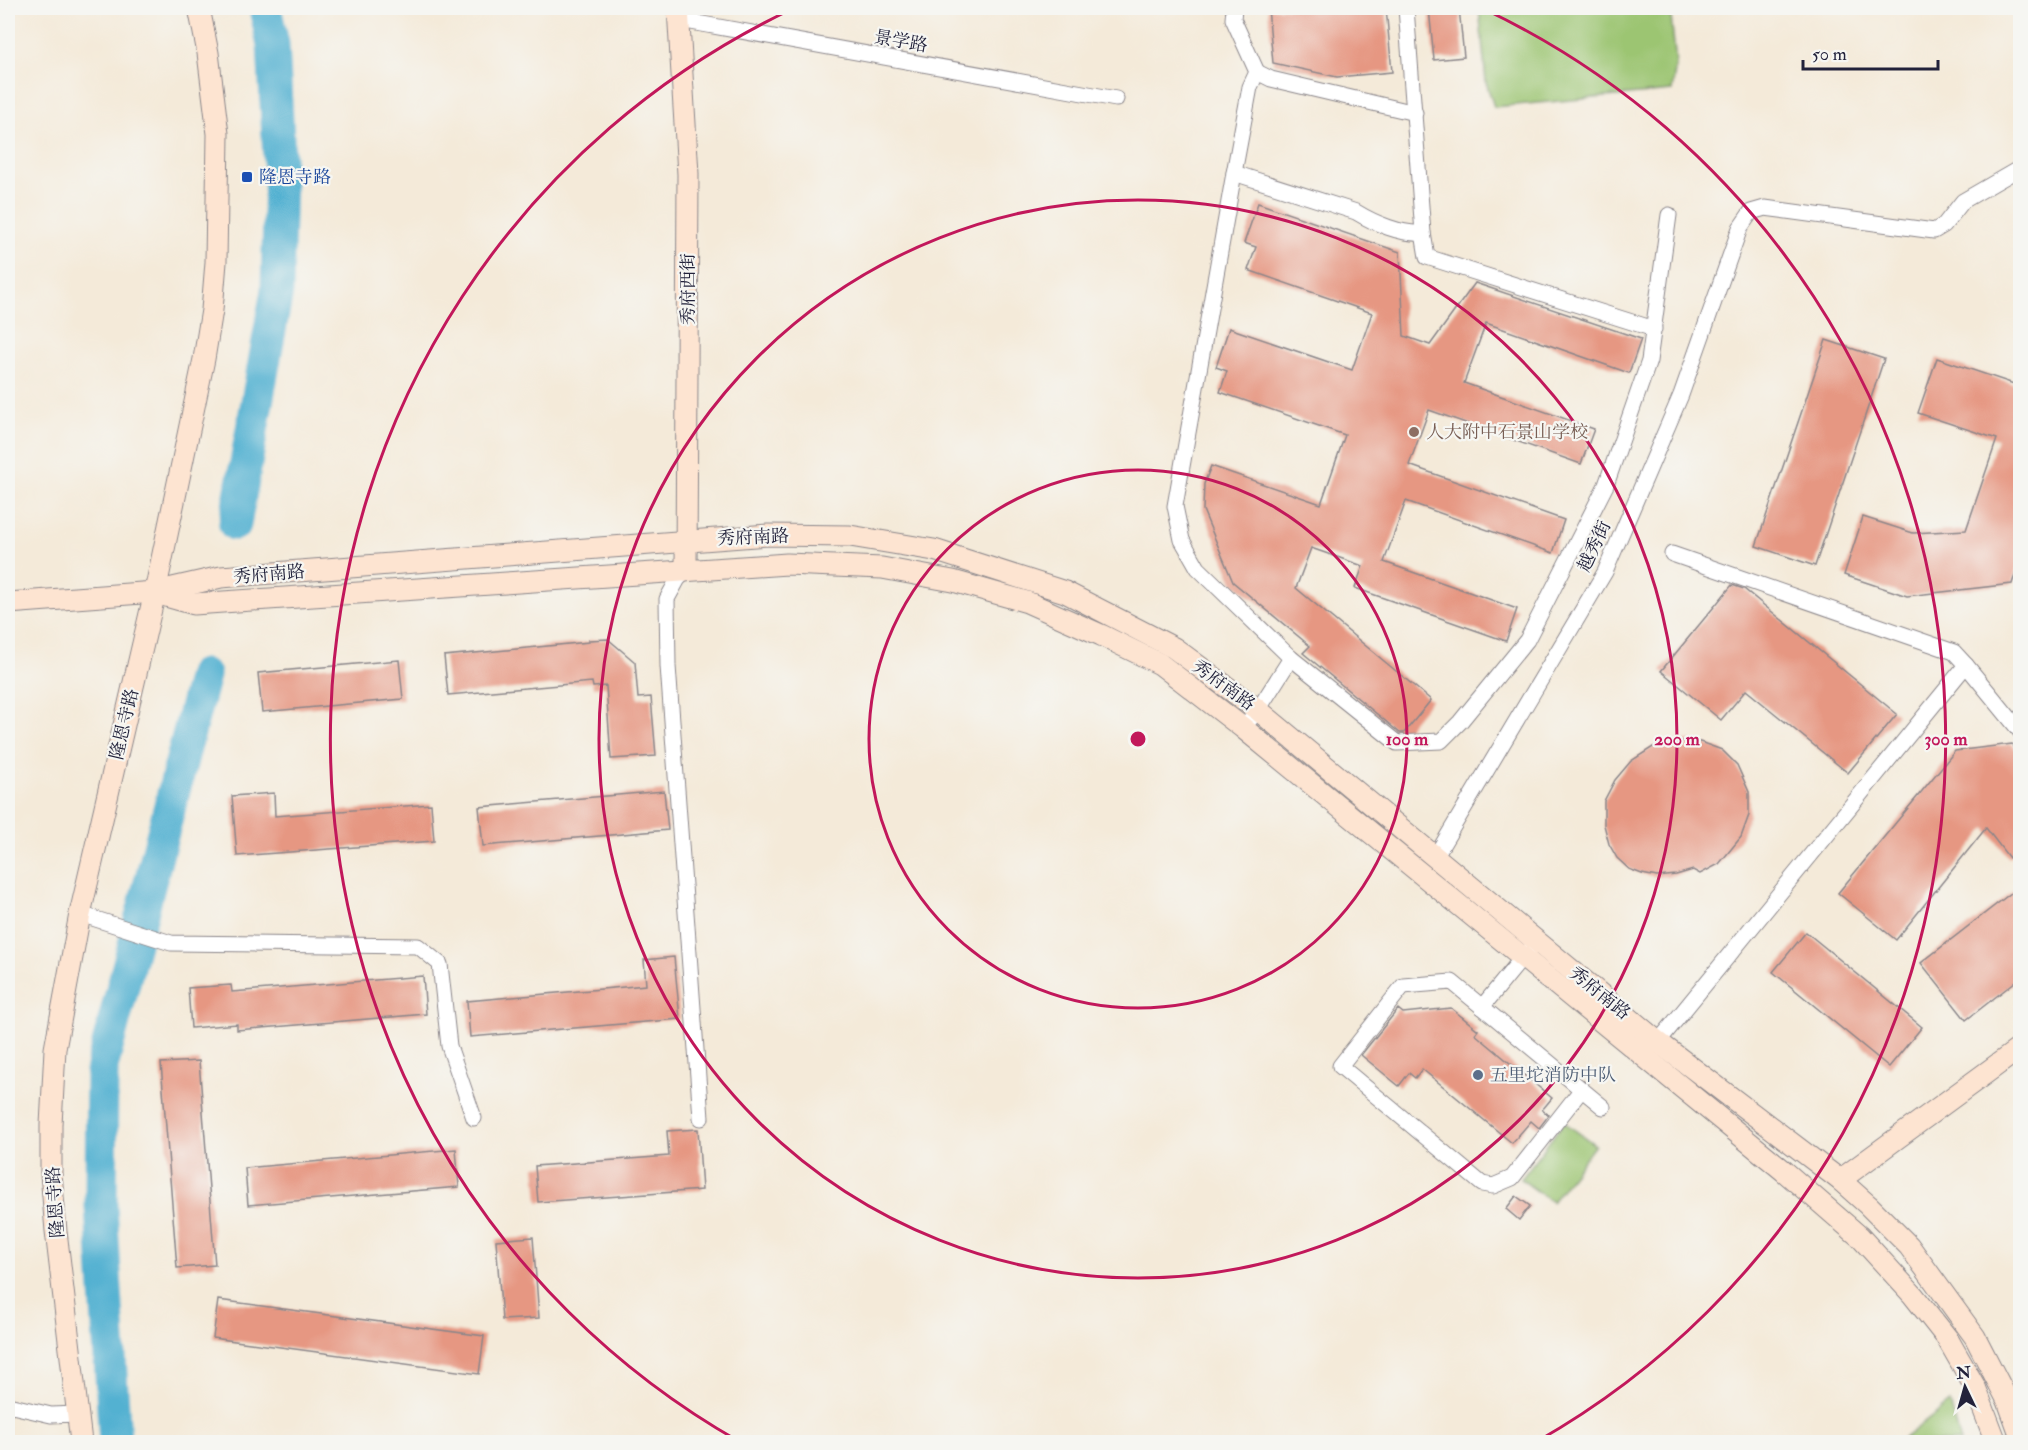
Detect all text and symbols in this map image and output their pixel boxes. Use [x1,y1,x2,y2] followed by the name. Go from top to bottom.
[872,25,929,58] street label: 景学路
[1803,33,1938,71] scale bar
[1812,43,1847,66] text: 50 m
[259,166,331,189] place label: 隆恩寺路
[240,170,254,184] marker: 隆恩寺路
[677,253,700,325] street label: 秀府西街
[1426,421,1588,444] place label: 人大附中石景山学校
[1407,425,1421,439] marker: 人大附中石景山学校
[1573,517,1616,576] street label: 越秀街
[717,525,789,550] street label: 秀府南路
[232,560,306,589] street label: 秀府南路
[1188,655,1260,716] street label: 秀府南路
[105,686,144,762] street label: 隆恩寺路
[1386,728,1429,751] text: 100 m
[1654,728,1701,751] text: 200 m
[1924,728,1969,751] text: 300 m
[1128,729,1148,749] centre of rings
[1564,962,1635,1025] street label: 秀府南路
[1490,1064,1616,1087] place label: 五里坨消防中队
[1471,1068,1485,1082] marker: 五里坨消防中队
[42,1165,69,1239] street label: 隆恩寺路
[1935,1357,1995,1417] north arrow
[1955,1362,1972,1384] text: N

